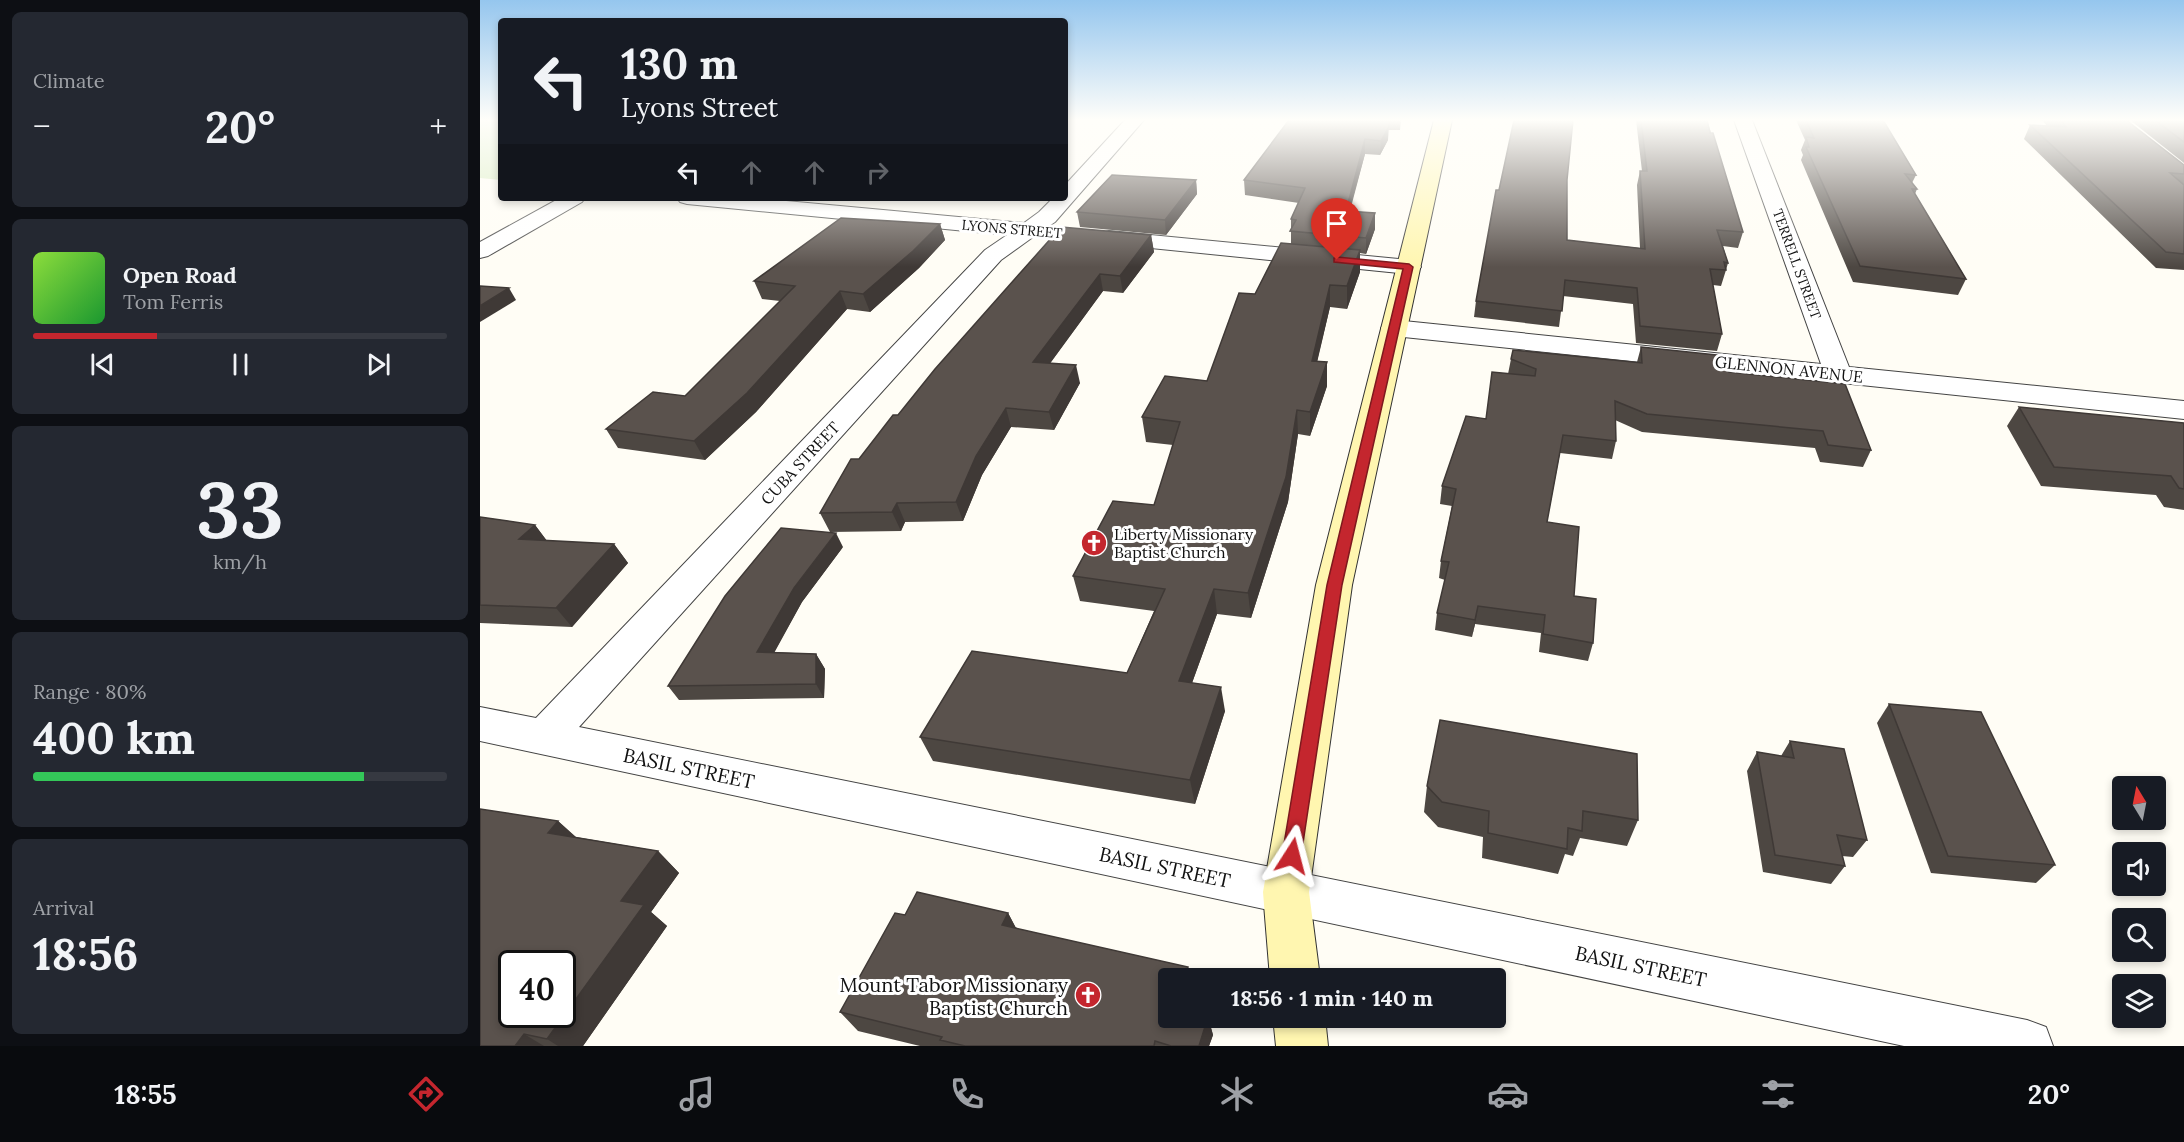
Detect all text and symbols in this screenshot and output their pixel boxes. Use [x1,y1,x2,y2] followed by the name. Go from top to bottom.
[621,37,738,91] text: 130 m
[522,42,600,120] icon: left
[33,68,105,93] text: Climate
[621,90,778,124] text: Lyons Street
[205,98,275,155] text: 20°
[33,105,51,147] text: −
[429,105,447,147] text: +
[672,156,705,189] icon: left
[735,156,768,189] icon: ahead
[798,156,831,189] icon: ahead
[861,156,894,189] icon: right
[1311,198,1362,260] pin
[1769,206,1825,322] street label: TERRELL STREET
[1320,207,1353,240] icon: arrive
[961,216,1063,242] street label: LYONS STREET
[123,261,237,289] text: Open Road
[123,289,223,314] text: Tom Ferris
[86,348,119,381] icon: previous
[224,348,257,381] icon: pause
[362,348,395,381] icon: next
[1714,351,1864,387] street label: GLENNON AVENUE
[756,417,844,509] street label: CUBA STREET
[196,460,284,559] text: 33
[1114,524,1254,562] place label: Liberty Missionary Baptist Church
[1079,528,1109,558] church icon: Liberty Missionary Baptist Church
[213,549,267,574] text: km/h
[33,679,146,704] text: Range · 80%
[33,709,195,766] text: 400 km
[621,742,757,794] street label: BASIL STREET
[2112,776,2166,830] north arrow
[2112,776,2166,1028] map controls
[1260,824,1324,888] position arrow
[1097,841,1233,893] street label: BASIL STREET
[2112,842,2166,896] button: sound
[33,895,94,920] text: Arrival
[2112,908,2166,962] button: search
[33,925,138,982] text: 18:56
[1573,940,1709,992] street label: BASIL STREET
[498,950,576,1028] speed limit sign: 40
[839,972,1068,1020] place label: Mount Tabor Missionary Baptist Church
[2112,974,2166,1028] button: layers
[1073,980,1103,1010] church icon: Mount Tabor Missionary Baptist Church
[1231,984,1433,1012] text: 18:56 · 1 min · 140 m
[405,1073,447,1115] icon: directions
[676,1073,718,1115] icon: music
[946,1073,988,1115] icon: phone
[1216,1073,1258,1115] icon: climate
[1487,1073,1529,1115] icon: car
[1757,1073,1799,1115] icon: filters
[114,1077,177,1111] text: 18:55
[2028,1077,2070,1111] text: 20°

